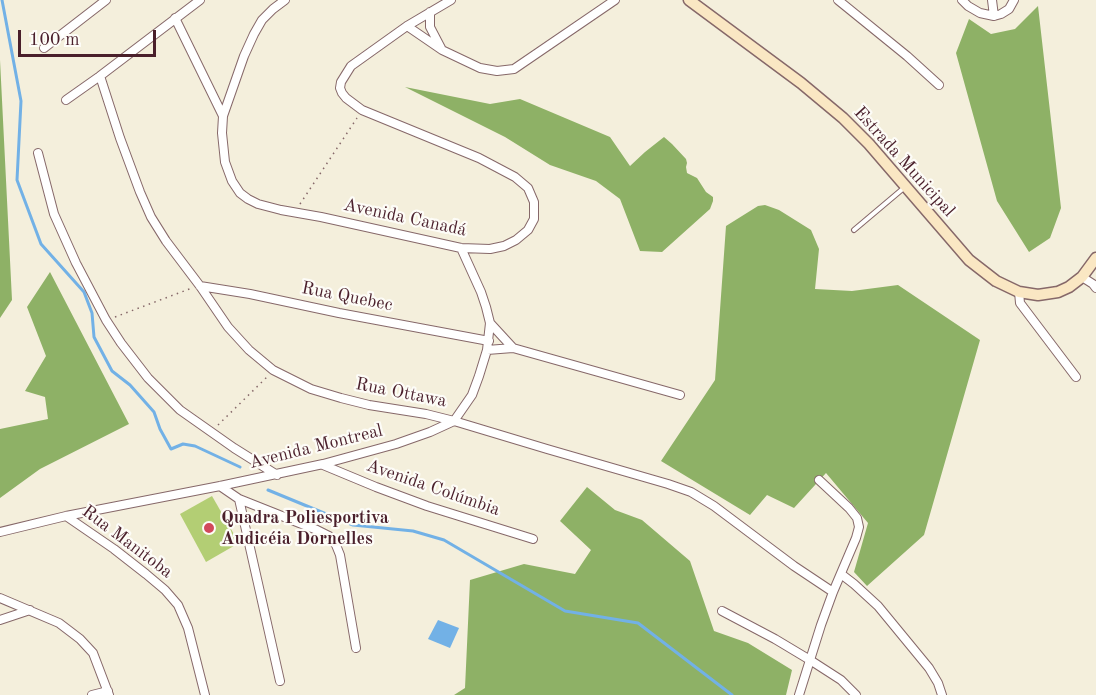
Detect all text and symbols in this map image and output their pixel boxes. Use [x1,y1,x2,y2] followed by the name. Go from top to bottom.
[21,18,159,56] scale bar
[29,31,80,49] text: 100 m
[849,102,959,222] street label: Estrada Municipal
[341,194,469,242] street label: Avenida Canadá
[300,278,394,316] street label: Rua Quebec
[354,374,448,412] street label: Rua Ottawa
[247,420,385,474] street label: Avenida Montreal
[363,455,503,521] street label: Avenida Colúmbia
[77,501,177,583] street label: Rua Manitoba
[221,507,389,550] place label: Quadra Poliesportiva Audicéia Dornelles
[202,521,216,535] marker: Quadra Poliesportiva Audicéia Dornelles

